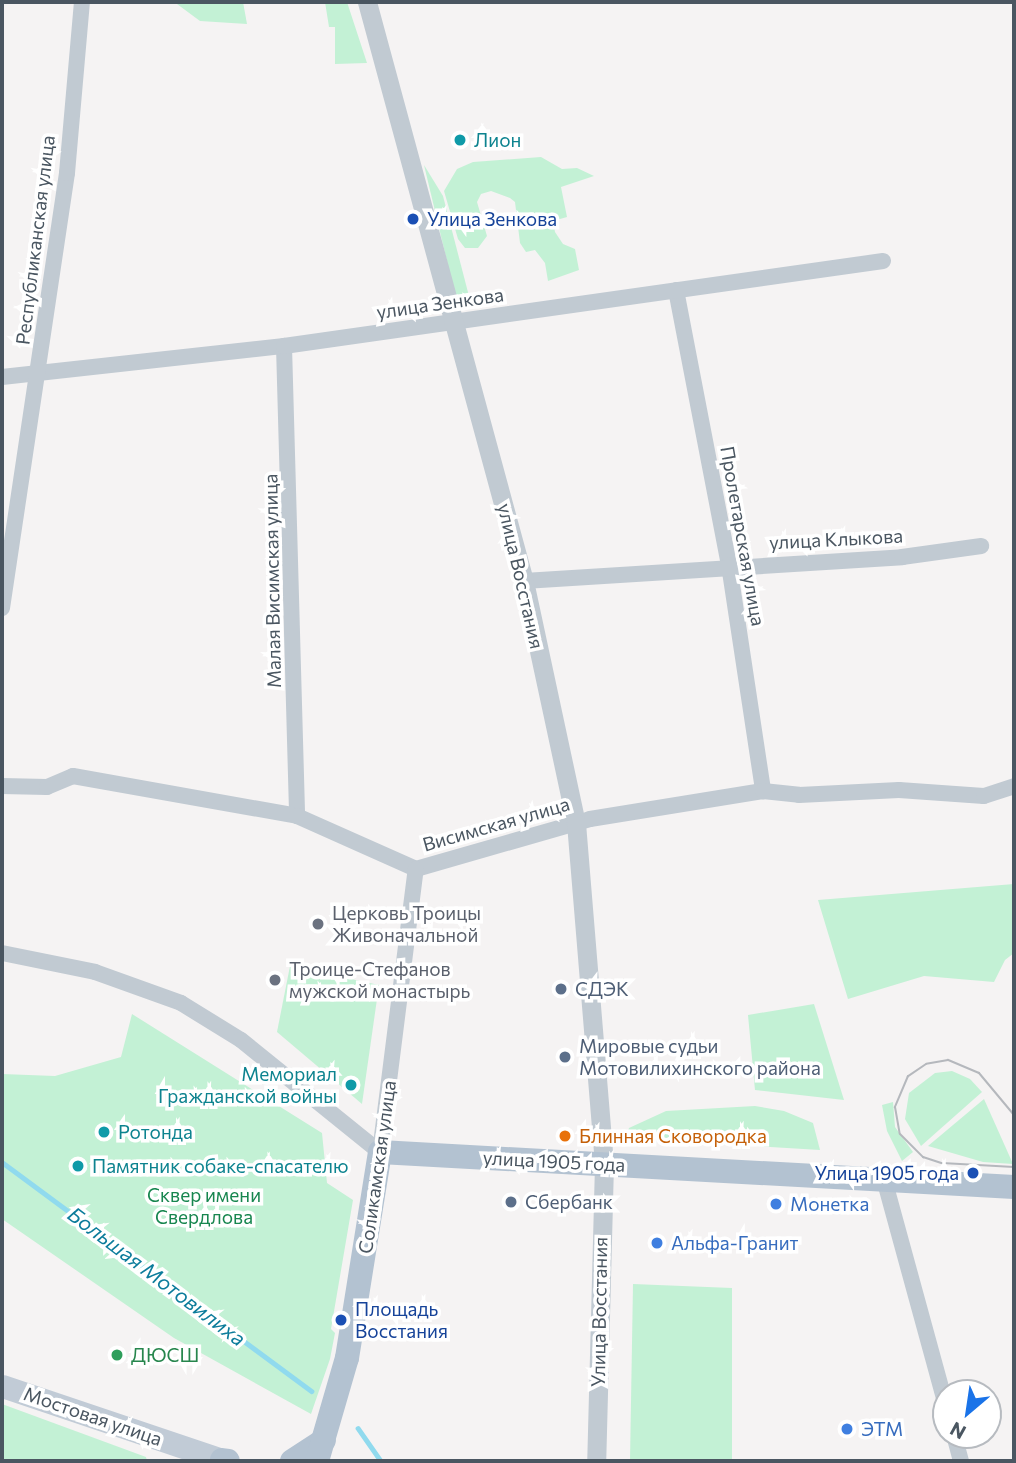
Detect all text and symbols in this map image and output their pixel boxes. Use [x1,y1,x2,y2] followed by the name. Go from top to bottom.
[474,129,521,151] place label: Лион
[452,132,468,148] marker: Лион
[11,134,59,346] street label: Республиканская улица
[427,208,557,230] place label: Улица Зенкова
[405,211,421,227] marker: Улица Зенкова
[375,283,505,323] street label: улица Зенкова
[716,444,770,628] street label: Пролетарская улица
[259,474,285,688] street label: Малая Висимская улица
[493,501,549,651] street label: улица Восстания
[768,524,904,554] street label: улица Клыкова
[420,792,572,856] street label: Висимская улица
[332,902,481,946] place label: Церковь Троицы Живоначальной
[310,916,326,932] marker: Церковь Троицы Живоначальной
[289,958,470,1002] place label: Троице-Стефанов мужской монастырь
[267,972,283,988] marker: Троице-Стефанов мужской монастырь
[575,978,629,1000] place label: СДЭК
[553,981,569,997] marker: СДЭК
[579,1035,821,1079] place label: Мировые судьи Мотовилихинского района
[557,1049,573,1065] marker: Мировые судьи Мотовилихинского района
[158,1063,337,1107] place label: Мемориал Гражданской войны
[343,1077,359,1093] marker: Мемориал Гражданской войны
[354,1079,400,1255] street label: Соликамская улица
[118,1121,193,1143] place label: Ротонда
[96,1124,112,1140] marker: Ротонда
[579,1125,767,1147] place label: Блинная Сковородка
[557,1128,573,1144] marker: Блинная Сковородка
[482,1146,626,1176] street label: улица 1905 года
[92,1155,349,1177] place label: Памятник собаке-спасателю
[70,1158,86,1174] marker: Памятник собаке-спасателю
[815,1162,959,1184] place label: Улица 1905 года
[965,1165,981,1181] marker: Улица 1905 года
[147,1184,261,1228] park label: Сквер имени Свердлова
[525,1191,613,1213] place label: Сбербанк
[790,1193,869,1215] place label: Монетка
[503,1194,519,1210] marker: Сбербанк
[768,1196,784,1212] marker: Монетка
[63,1201,251,1351] water label: Большая Мотовилиха
[671,1232,798,1254] place label: Альфа-Гранит
[649,1235,665,1251] marker: Альфа-Гранит
[586,1237,612,1387] street label: Улица Восстания
[355,1298,448,1342] place label: Площадь Восстания
[333,1312,349,1328] marker: Площадь Восстания
[131,1344,199,1366] place label: ДЮСШ
[109,1347,125,1363] marker: ДЮСШ
[932,1379,1002,1449] north arrow
[21,1382,165,1450] street label: Мостовая улица
[861,1418,903,1440] place label: ЭТМ
[946,1418,969,1445] text: N
[839,1421,855,1437] marker: ЭТМ

